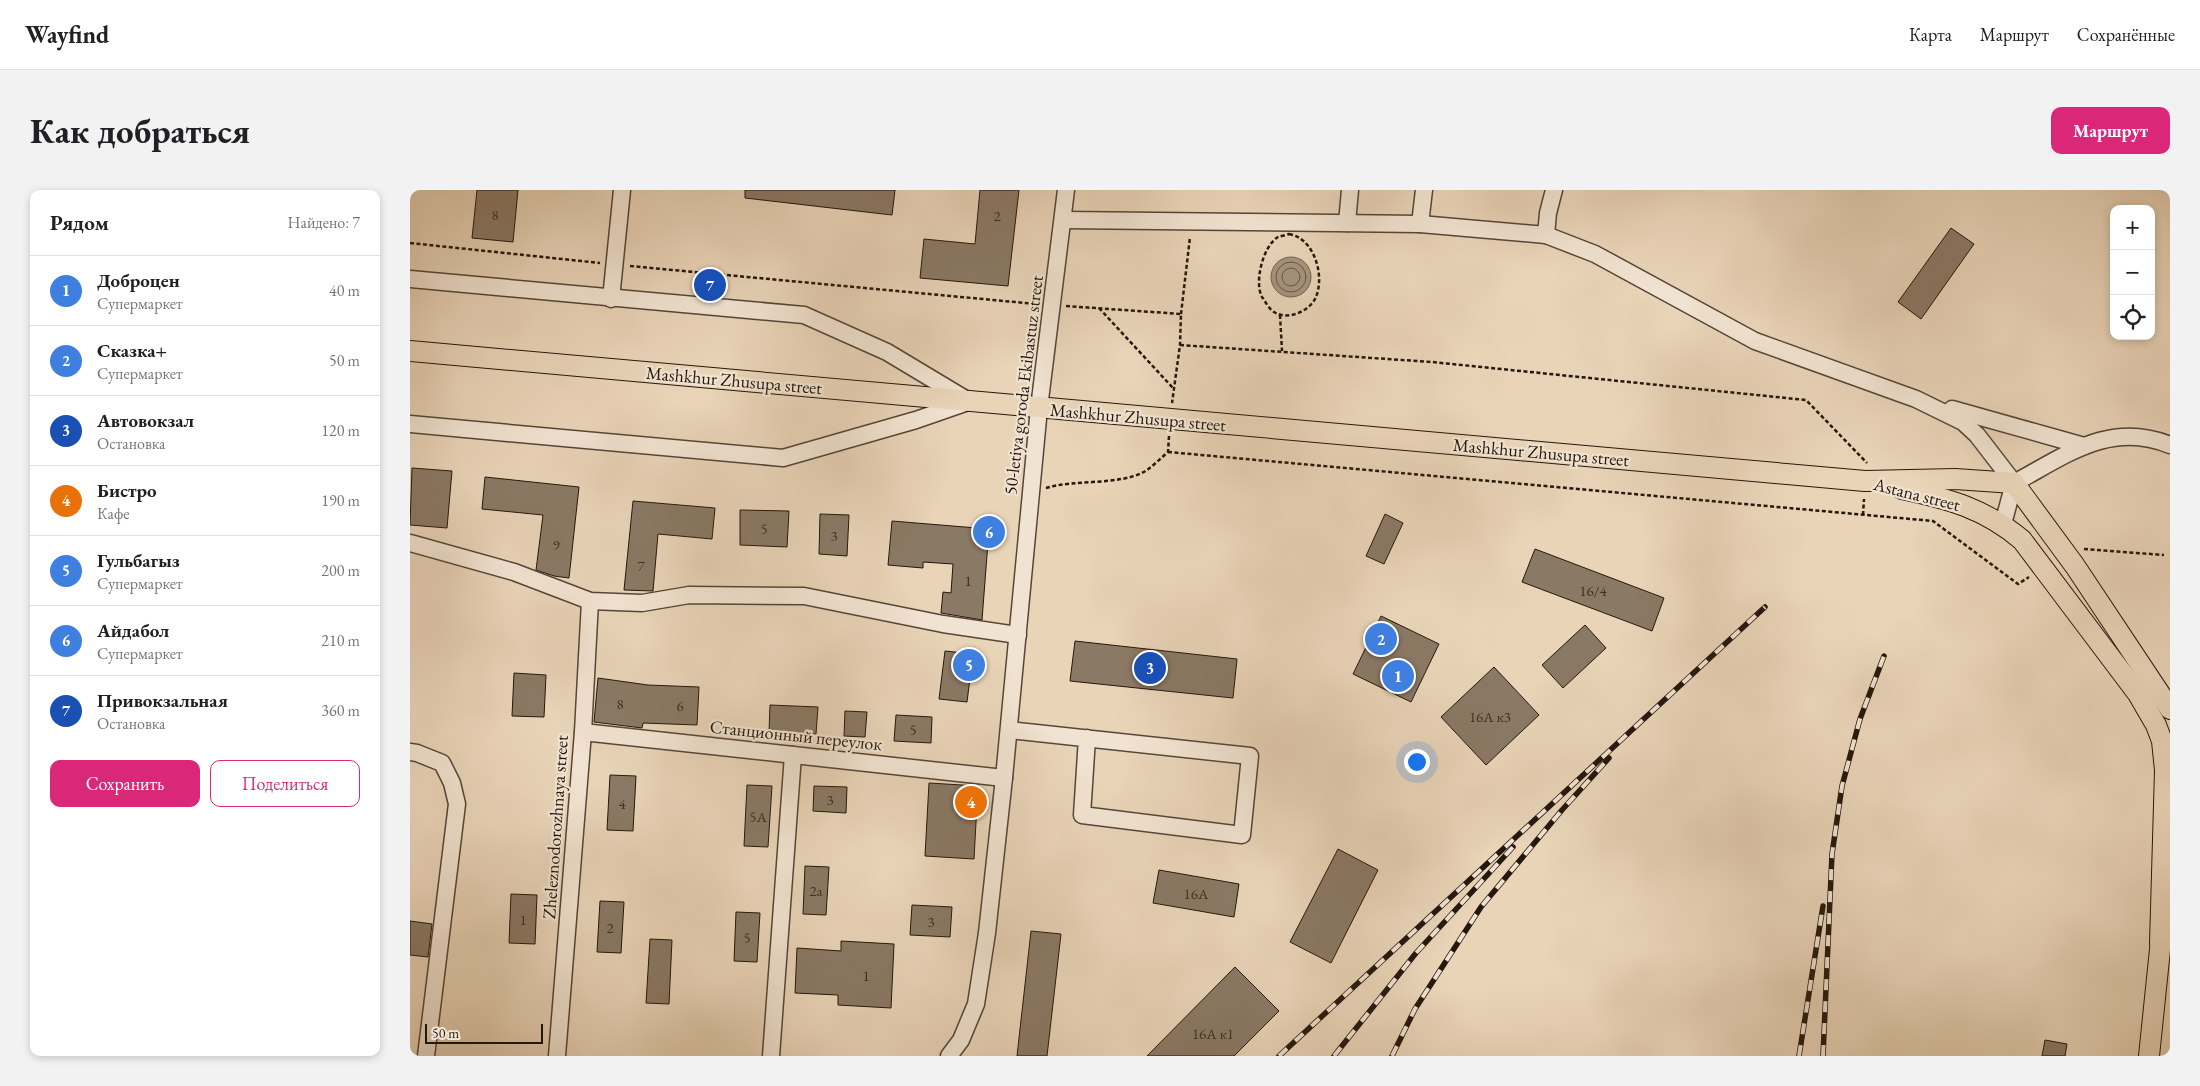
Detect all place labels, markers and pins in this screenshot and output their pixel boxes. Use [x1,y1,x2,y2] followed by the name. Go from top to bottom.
[694,266,726,304] pin: 7
[973,513,1005,551] pin: 6
[1365,620,1397,658] pin: 2
[953,646,985,684] pin: 5
[1134,649,1166,687] pin: 3
[1382,657,1414,695] pin: 1
[955,783,987,821] pin: 4

